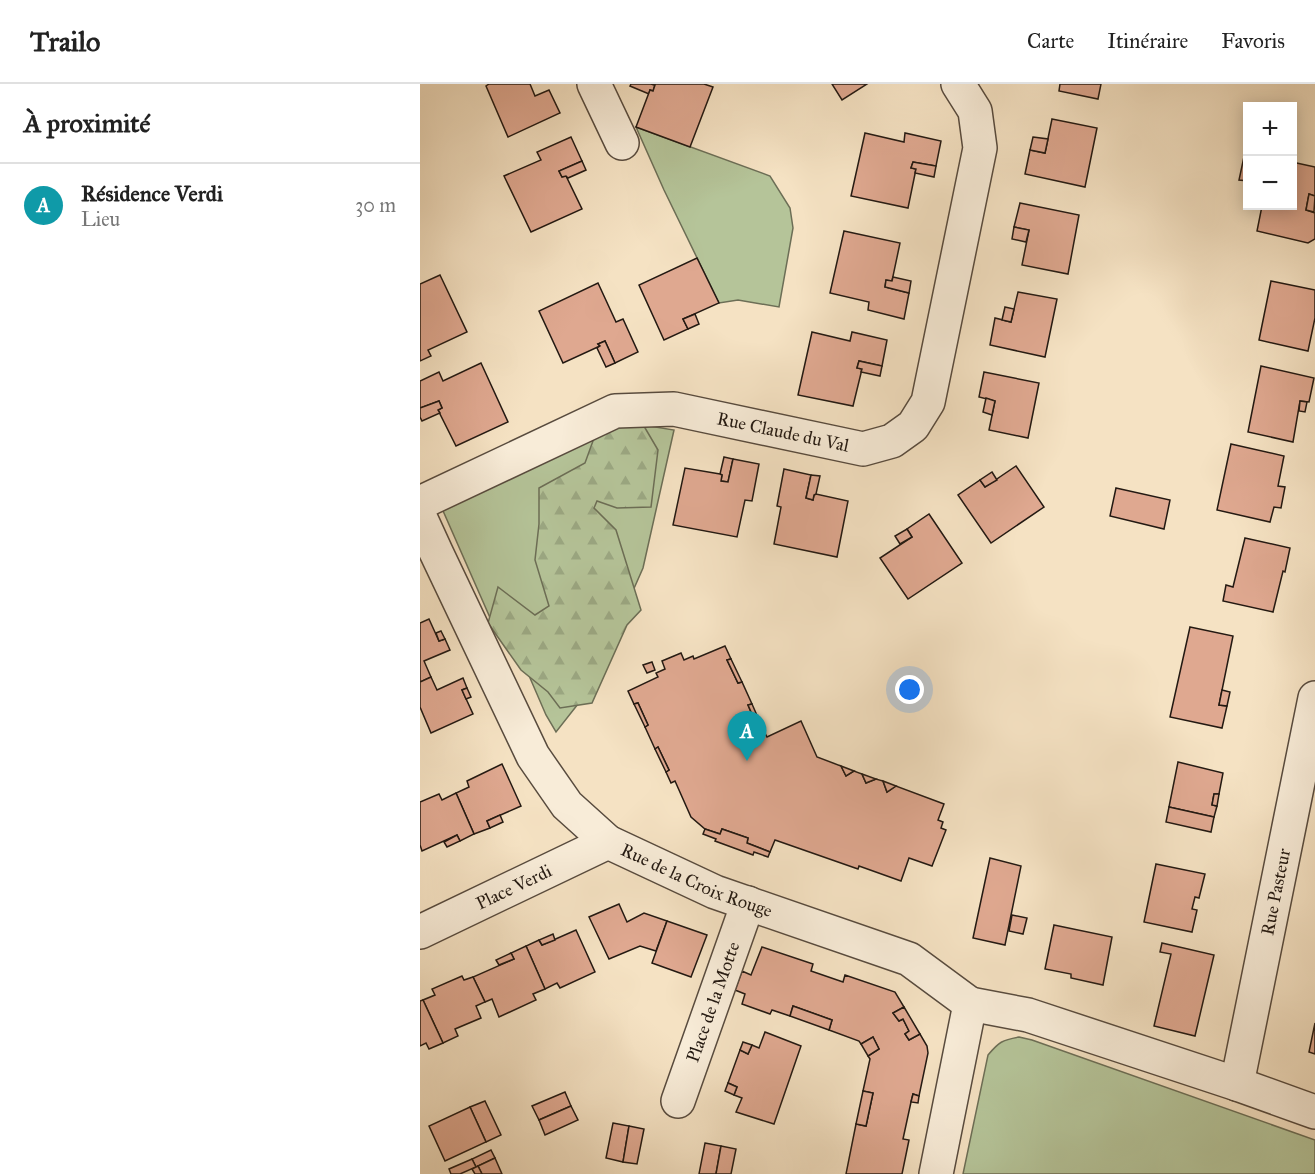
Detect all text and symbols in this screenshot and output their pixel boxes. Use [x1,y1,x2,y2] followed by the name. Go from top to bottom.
[30,24,100,59] text: Trailo
[1027,28,1074,54] text: Carte
[1107,28,1188,54] text: Itinéraire
[1221,28,1285,54] text: Favoris
[1243,102,1297,210] map controls
[1243,102,1297,156] button: +
[24,107,150,139] text: À proximité
[1243,156,1297,210] button: −
[81,180,223,207] text: Résidence Verdi
[37,193,50,217] text: A
[355,193,396,217] text: 30 m
[81,207,120,231] text: Lieu
[715,407,851,457] street label: Rue Claude du Val
[895,675,924,704] your location
[728,712,766,761] pin: A
[617,839,775,922] street label: Rue de la Croix Rouge
[1256,846,1295,937] street label: Rue Pasteur
[472,860,555,915] street label: Place Verdi
[682,939,744,1065] street label: Place de la Motte

